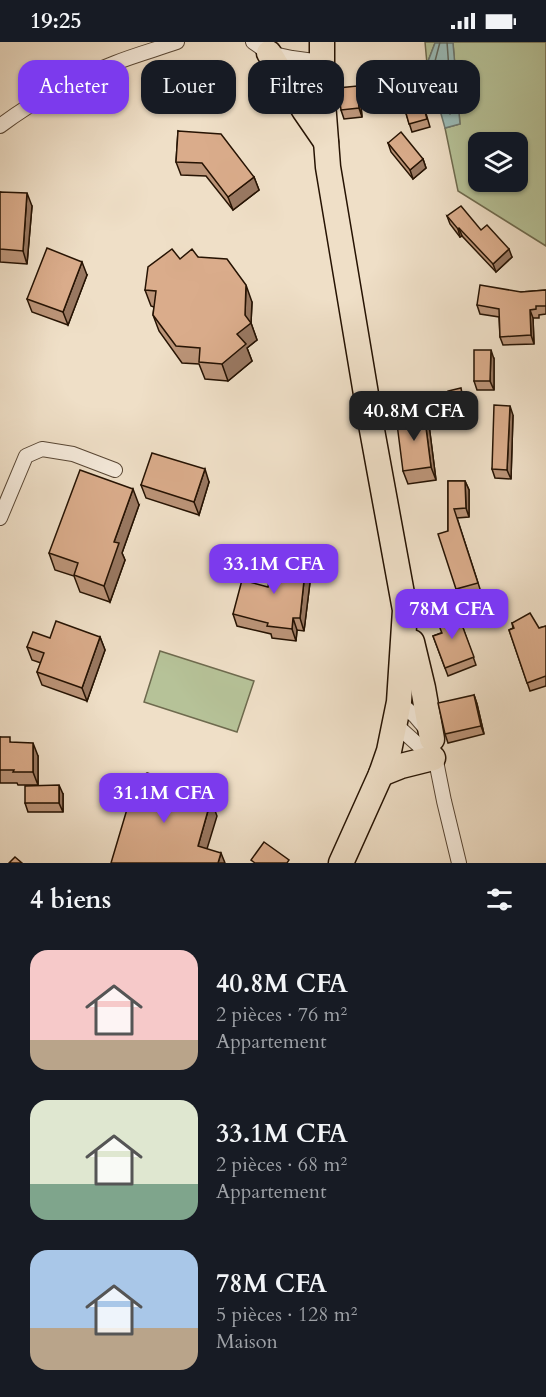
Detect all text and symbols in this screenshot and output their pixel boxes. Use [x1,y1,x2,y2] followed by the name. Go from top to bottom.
[30,6,81,36] text: 19:25
[18,60,129,114] chip: Acheter
[141,60,236,114] chip: Louer
[248,60,344,114] chip: Filtres
[356,60,480,114] chip: Nouveau
[468,132,528,192] map controls
[468,132,528,192] button: layers
[345,391,483,442] pin: 40.8M CFA
[363,397,465,424] text: 40.8M CFA
[205,544,343,595] pin: 33.1M CFA
[223,550,325,577] text: 33.1M CFA
[397,589,507,640] pin: 78M CFA
[409,595,495,622] text: 78M CFA
[95,773,233,824] pin: 31.1M CFA
[113,779,215,806] text: 31.1M CFA
[30,882,111,917] text: 4 biens
[483,883,516,916] icon: filters
[216,966,348,1001] text: 40.8M CFA
[78,974,150,1046] icon: home
[216,1001,347,1028] text: 2 pièces · 76 m²
[216,1028,327,1055] text: Appartement
[216,1116,348,1151] text: 33.1M CFA
[78,1124,150,1196] icon: home
[216,1151,347,1178] text: 2 pièces · 68 m²
[216,1178,327,1205] text: Appartement
[216,1266,327,1301] text: 78M CFA
[78,1274,150,1346] icon: home
[216,1301,357,1328] text: 5 pièces · 128 m²
[216,1328,278,1355] text: Maison

